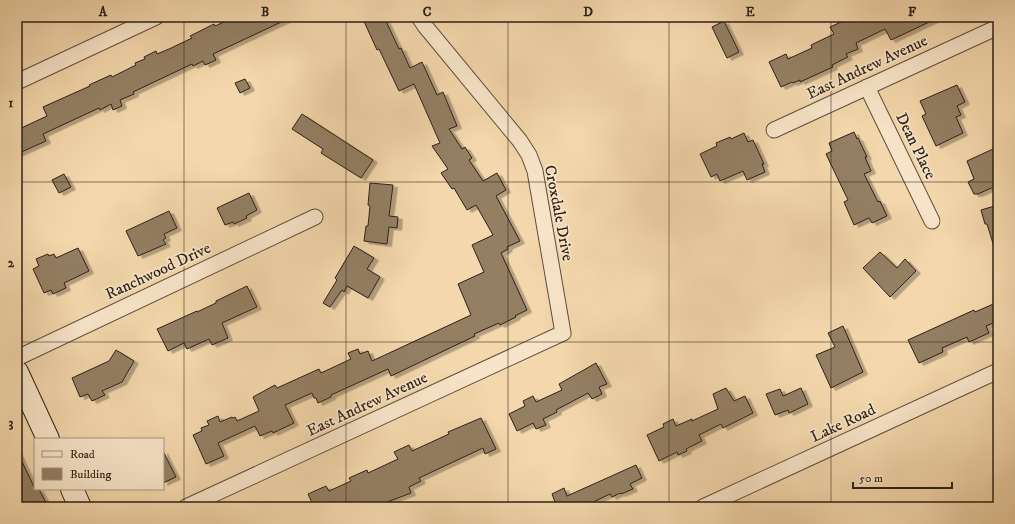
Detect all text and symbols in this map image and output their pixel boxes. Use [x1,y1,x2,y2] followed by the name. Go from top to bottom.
[98,4,108,20] text: A
[261,4,269,20] text: B
[423,4,432,20] text: C
[583,4,593,20] text: D
[745,4,755,20] text: E
[908,4,917,20] text: F
[803,30,931,104] street label: East Andrew Avenue
[9,95,14,111] text: 1
[891,109,941,183] street label: Dean Place
[540,163,578,263] street label: Croxdale Drive
[102,238,214,304] street label: Ranchwood Drive
[8,255,15,271] text: 2
[303,367,431,441] street label: East Andrew Avenue
[807,399,879,447] street label: Lake Road
[9,415,14,431] text: 3
[34,438,164,490] legend
[70,447,95,462] text: Road
[853,464,952,490] scale bar
[70,467,111,482] text: Building
[859,471,883,486] text: 50 m

